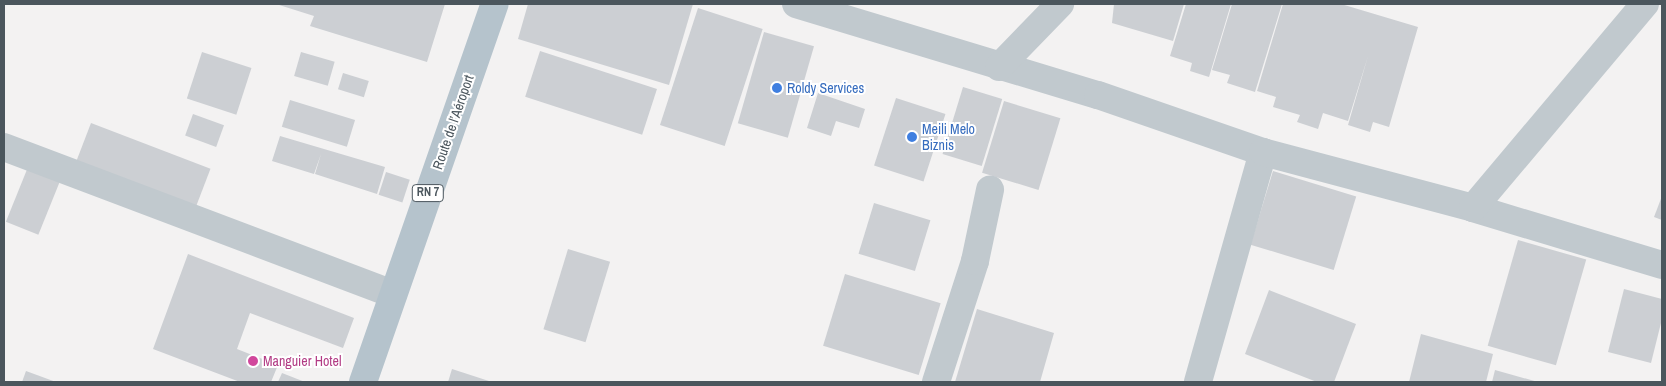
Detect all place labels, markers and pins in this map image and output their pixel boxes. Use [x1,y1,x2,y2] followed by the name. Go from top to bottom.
[787,80,864,96] place label: Roldy Services
[771,82,783,94] marker: Roldy Services
[922,121,975,154] place label: Meili Melo Biznis
[906,131,918,143] marker: Meili Melo Biznis
[263,353,341,369] place label: Manguier Hotel
[247,355,259,367] marker: Manguier Hotel

